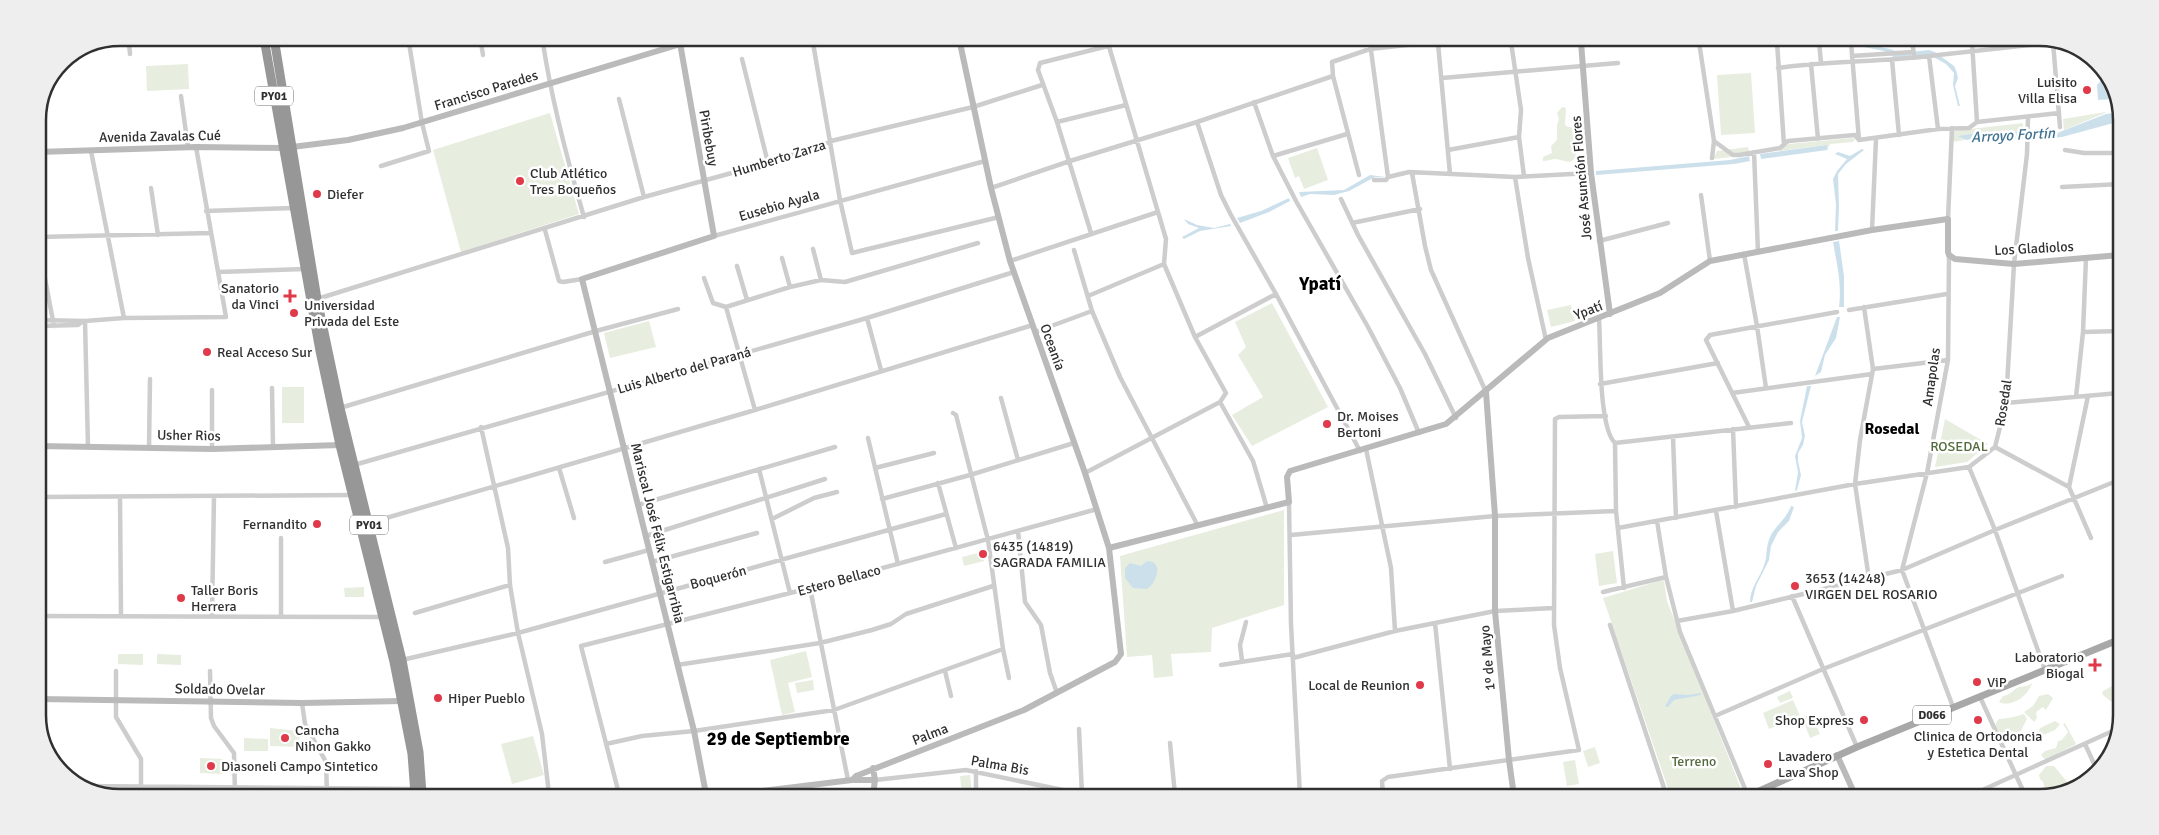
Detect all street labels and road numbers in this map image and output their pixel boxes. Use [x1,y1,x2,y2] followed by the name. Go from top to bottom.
[432,67,540,114] street label: Francisco Paredes
[255,86,293,105] road number: PY01
[695,109,722,168] street label: Piribebuy
[1568,115,1595,241] street label: José Asunción Flores
[99,127,221,146] street label: Avenida Zavalas Cué
[730,136,828,181] street label: Humberto Zarza
[737,186,821,225] street label: Eusebio Ayala
[1994,238,2074,259] street label: Los Gladiolos
[1571,297,1605,324] street label: Ypatí
[1036,322,1069,373] street label: Oceanía
[615,343,753,398] street label: Luis Alberto del Paraná
[1919,347,1944,407] street label: Amapolas
[1991,378,2016,428] street label: Rosedal
[157,426,221,445] street label: Usher Rios
[627,441,688,625] street label: Mariscal José Félix Estigarribia
[350,516,388,534] road number: PY01
[796,561,883,600] street label: Estero Bellaco
[688,562,748,593] street label: Boquerón
[1476,624,1499,691] street label: 1º de Mayo
[175,680,266,699] street label: Soldado Ovelar
[1913,706,1951,724] road number: D066
[910,720,951,749] street label: Palma
[970,752,1030,779] street label: Palma Bis

